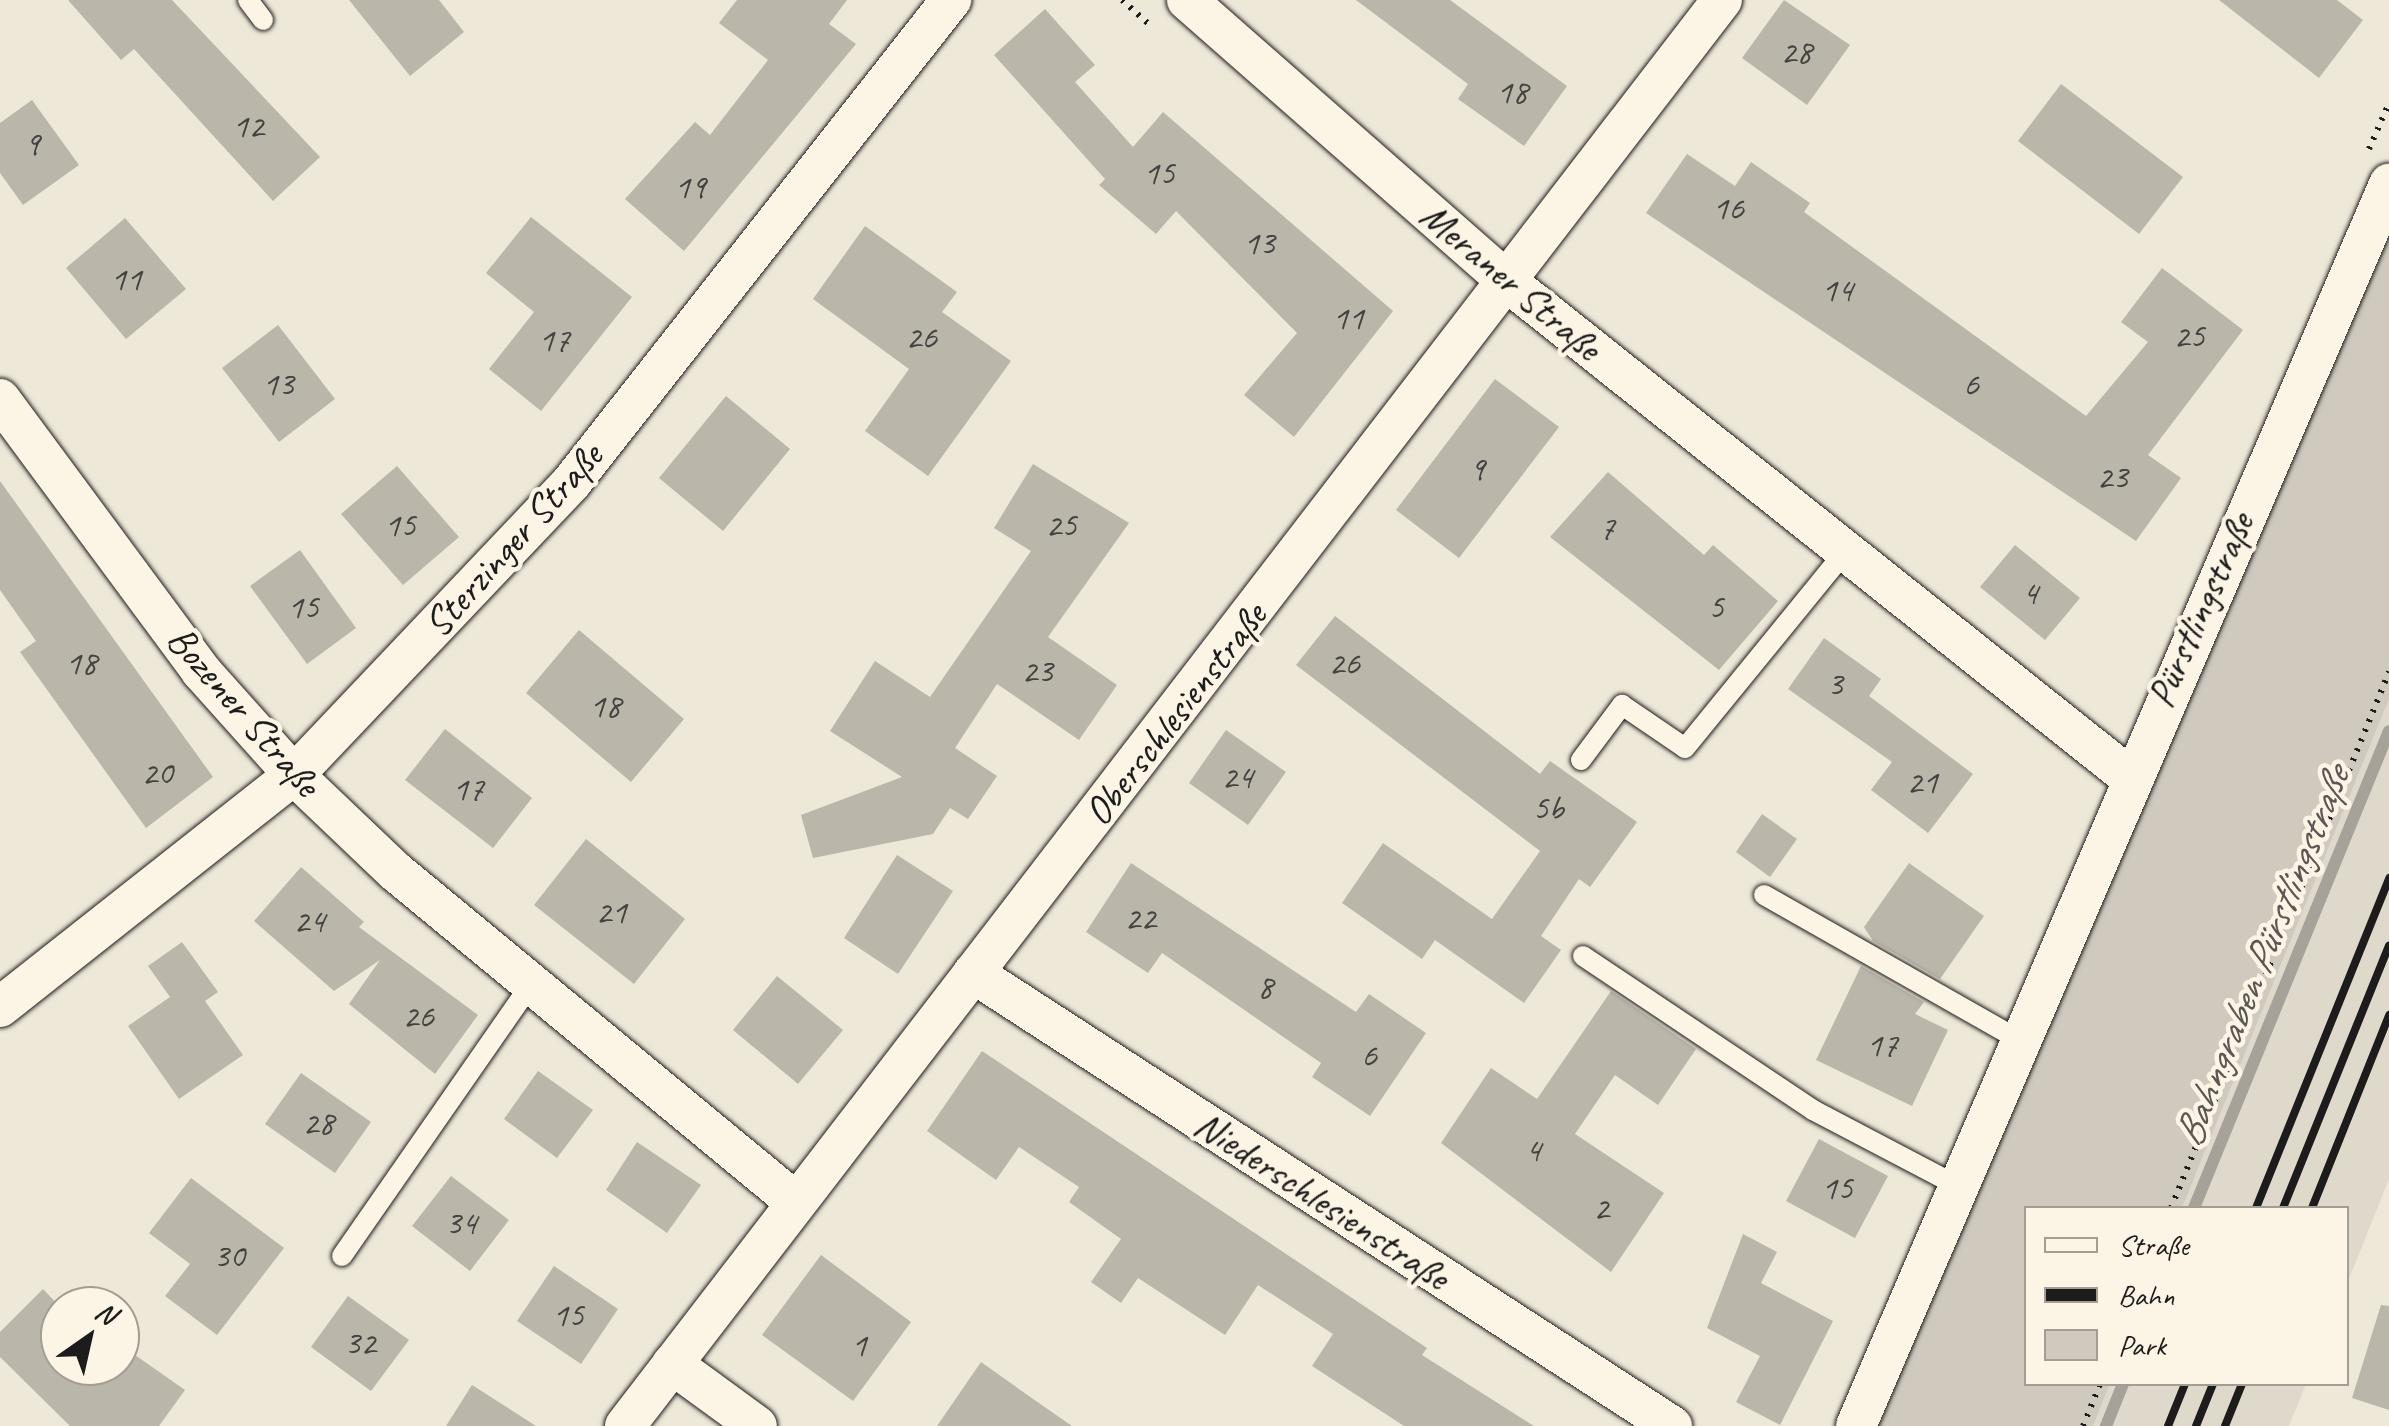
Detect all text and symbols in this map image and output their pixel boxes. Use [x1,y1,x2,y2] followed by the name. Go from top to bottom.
[1780,31,1812,73] house number: 28
[1496,71,1528,113] house number: 18
[232,105,264,147] house number: 12
[24,123,40,165] house number: 9
[1143,152,1175,194] house number: 15
[674,166,706,208] house number: 19
[1712,187,1744,229] house number: 16
[1411,191,1611,371] street label: Meraner Straße
[1243,222,1275,264] house number: 13
[110,258,142,300] house number: 11
[1821,269,1853,311] house number: 14
[1332,297,1364,339] house number: 11
[2173,315,2205,357] house number: 25
[905,316,937,358] house number: 26
[538,319,570,361] house number: 17
[262,363,294,405] house number: 13
[1963,363,1979,405] house number: 6
[413,433,613,647] street label: Sterzinger Straße
[1469,448,1485,490] house number: 9
[2096,456,2128,498] house number: 23
[384,504,416,546] house number: 15
[1045,504,1077,546] house number: 25
[2136,506,2264,714] street label: Pürstlingstraße
[1599,507,1615,549] house number: 7
[2022,572,2038,614] house number: 4
[287,586,319,628] house number: 15
[1708,586,1724,628] house number: 5
[1073,593,1277,835] street label: Oberschlesienstraße
[157,616,331,806] street label: Bozener Straße
[65,642,97,684] house number: 18
[1328,642,1360,684] house number: 26
[1021,650,1053,692] house number: 23
[1827,663,1843,705] house number: 3
[589,685,621,727] house number: 18
[141,752,173,794] house number: 20
[1221,756,1253,798] house number: 24
[2163,760,2361,1154] water label: Bahngraben Pürstlingstraße
[1906,761,1938,803] house number: 21
[452,768,484,810] house number: 17
[1533,787,1563,829] house number: 5b
[595,891,627,933] house number: 21
[1124,897,1156,939] house number: 22
[293,900,325,942] house number: 24
[1257,966,1273,1008] house number: 8
[402,995,434,1037] house number: 26
[1866,1024,1898,1066] house number: 17
[1361,1034,1377,1076] house number: 6
[1186,1100,1458,1300] street label: Niederschlesienstraße
[302,1102,334,1144] house number: 28
[1525,1129,1541,1171] house number: 4
[1821,1167,1853,1209] house number: 15
[1593,1187,1609,1229] house number: 2
[445,1202,477,1244] house number: 34
[2024,1206,2349,1386] legend
[2118,1226,2189,1264] text: Straße
[213,1235,245,1277] house number: 30
[2118,1276,2174,1314] text: Bahn
[40,1286,140,1386] north arrow
[89,1293,123,1332] text: N
[552,1294,584,1336] house number: 15
[344,1322,376,1364] house number: 32
[851,1324,867,1366] house number: 1
[2118,1326,2166,1364] text: Park

